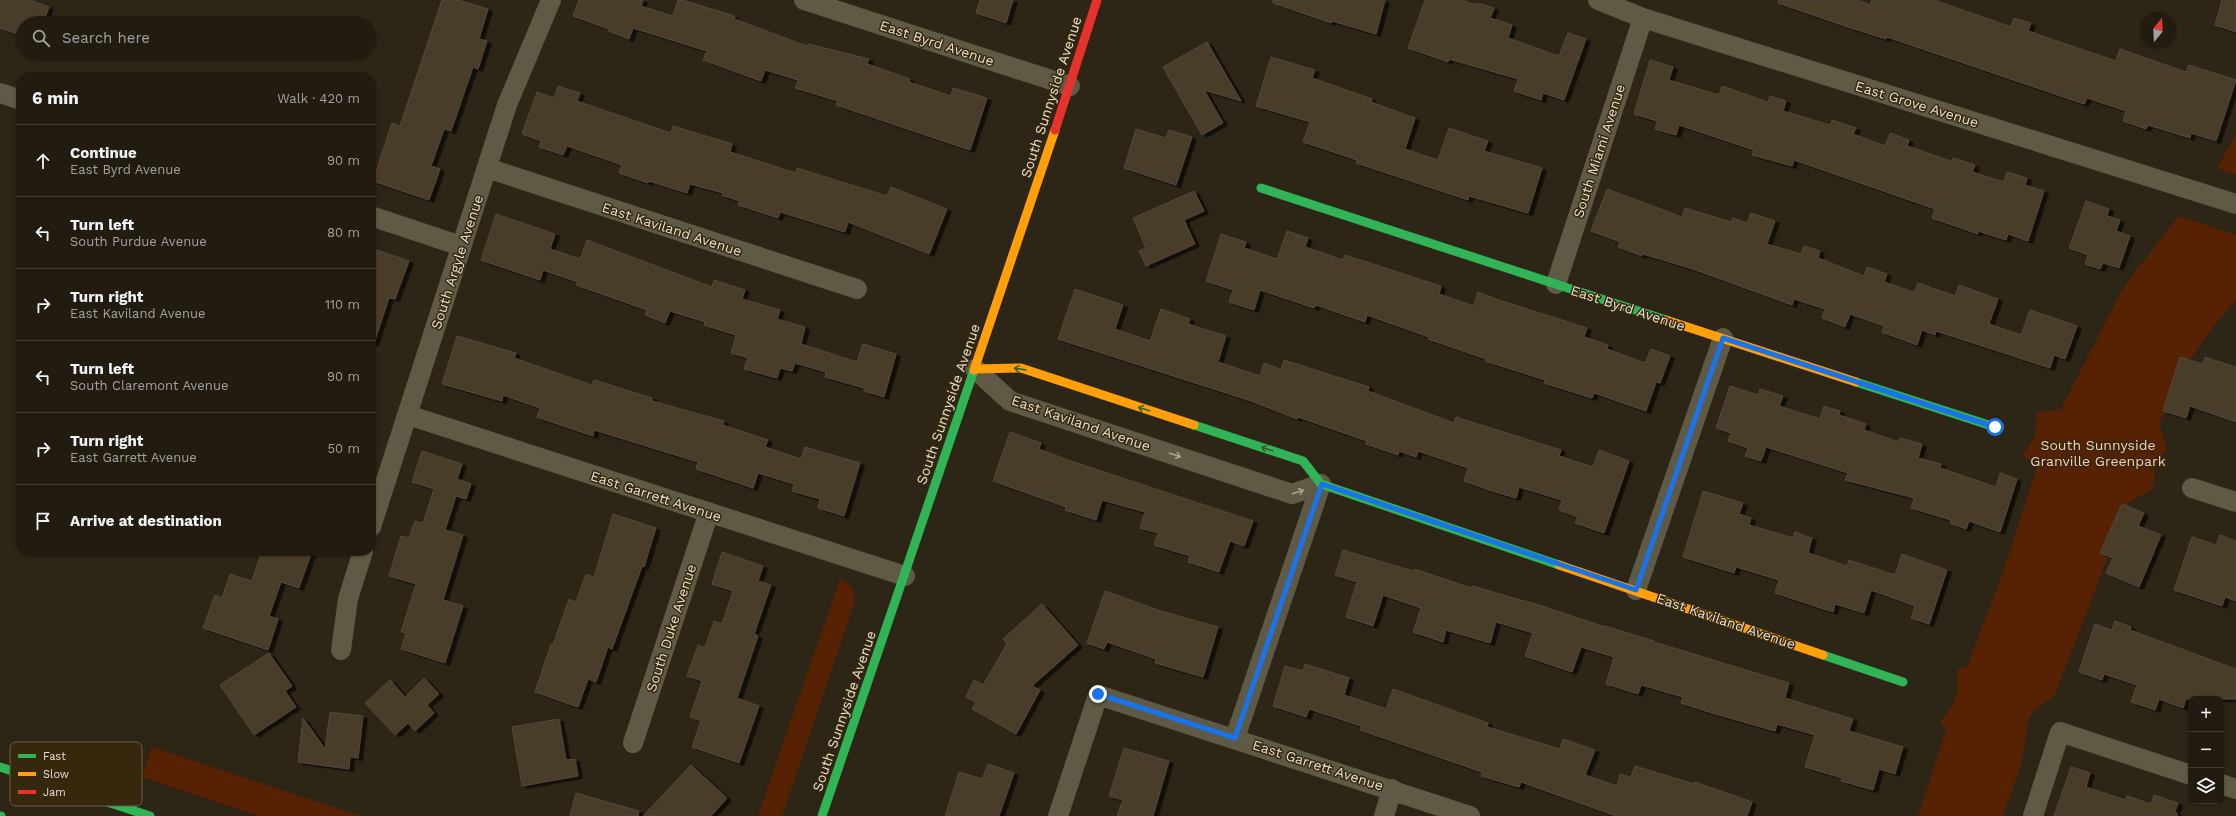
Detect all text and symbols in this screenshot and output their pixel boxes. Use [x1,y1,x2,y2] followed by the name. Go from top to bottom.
[2140,12,2176,48] north arrow
[1017,14,1085,180] street label: South Sunnyside Avenue
[16,16,376,60] search box
[878,17,996,69] street label: East Byrd Avenue
[30,27,52,49] icon: search
[62,29,150,47] text: Search here
[1853,78,1981,130] street label: East Grove Avenue
[1570,82,1628,220] street label: South Miami Avenue
[32,88,79,108] text: 6 min
[277,91,360,106] text: Walk · 420 m
[70,144,137,162] text: Continue
[32,150,54,172] icon: ahead
[327,153,360,168] text: 90 m
[70,162,181,177] text: East Byrd Avenue
[428,193,486,331] street label: South Argyle Avenue
[600,199,744,259] street label: East Kaviland Avenue
[70,216,134,234] text: Turn left
[32,222,54,244] icon: left
[327,225,360,240] text: 80 m
[70,234,207,249] text: South Purdue Avenue
[1569,282,1687,334] street label: East Byrd Avenue
[70,288,143,306] text: Turn right
[32,294,54,316] icon: right
[325,297,360,312] text: 110 m
[70,306,206,321] text: East Kaviland Avenue
[913,322,983,486] street label: South Sunnyside Avenue
[70,360,134,378] text: Turn left
[1014,365,1027,373] one-way arrow
[32,366,54,388] icon: left
[327,369,360,384] text: 90 m
[70,378,228,393] text: South Claremont Avenue
[1009,392,1153,454] street label: East Kaviland Avenue
[1138,404,1150,412] one-way arrow
[1986,418,2004,436] route start
[70,432,143,450] text: Turn right
[2030,437,2166,469] park label: South Sunnyside Granville Greenpark
[32,438,54,460] icon: right
[328,441,360,456] text: 50 m
[1262,445,1274,453] one-way arrow
[70,450,197,465] text: East Garrett Avenue
[1168,452,1180,460] one-way arrow
[589,467,723,525] street label: East Garrett Avenue
[1291,488,1304,495] one-way arrow
[32,510,54,532] icon: arrive
[70,512,222,530] text: Arrive at destination
[643,562,699,694] street label: South Duke Avenue
[1654,590,1798,652] street label: East Kaviland Avenue
[809,629,879,793] street label: South Sunnyside Avenue
[1089,685,1107,703] route end
[2188,696,2224,804] map controls
[2188,696,2224,732] button: +
[2188,732,2224,768] button: −
[1251,736,1385,794] street label: East Garrett Avenue
[10,742,142,806] legend
[43,750,66,763] text: Fast
[43,768,69,781] text: Slow
[2188,768,2224,804] button: layers
[43,786,66,799] text: Jam

